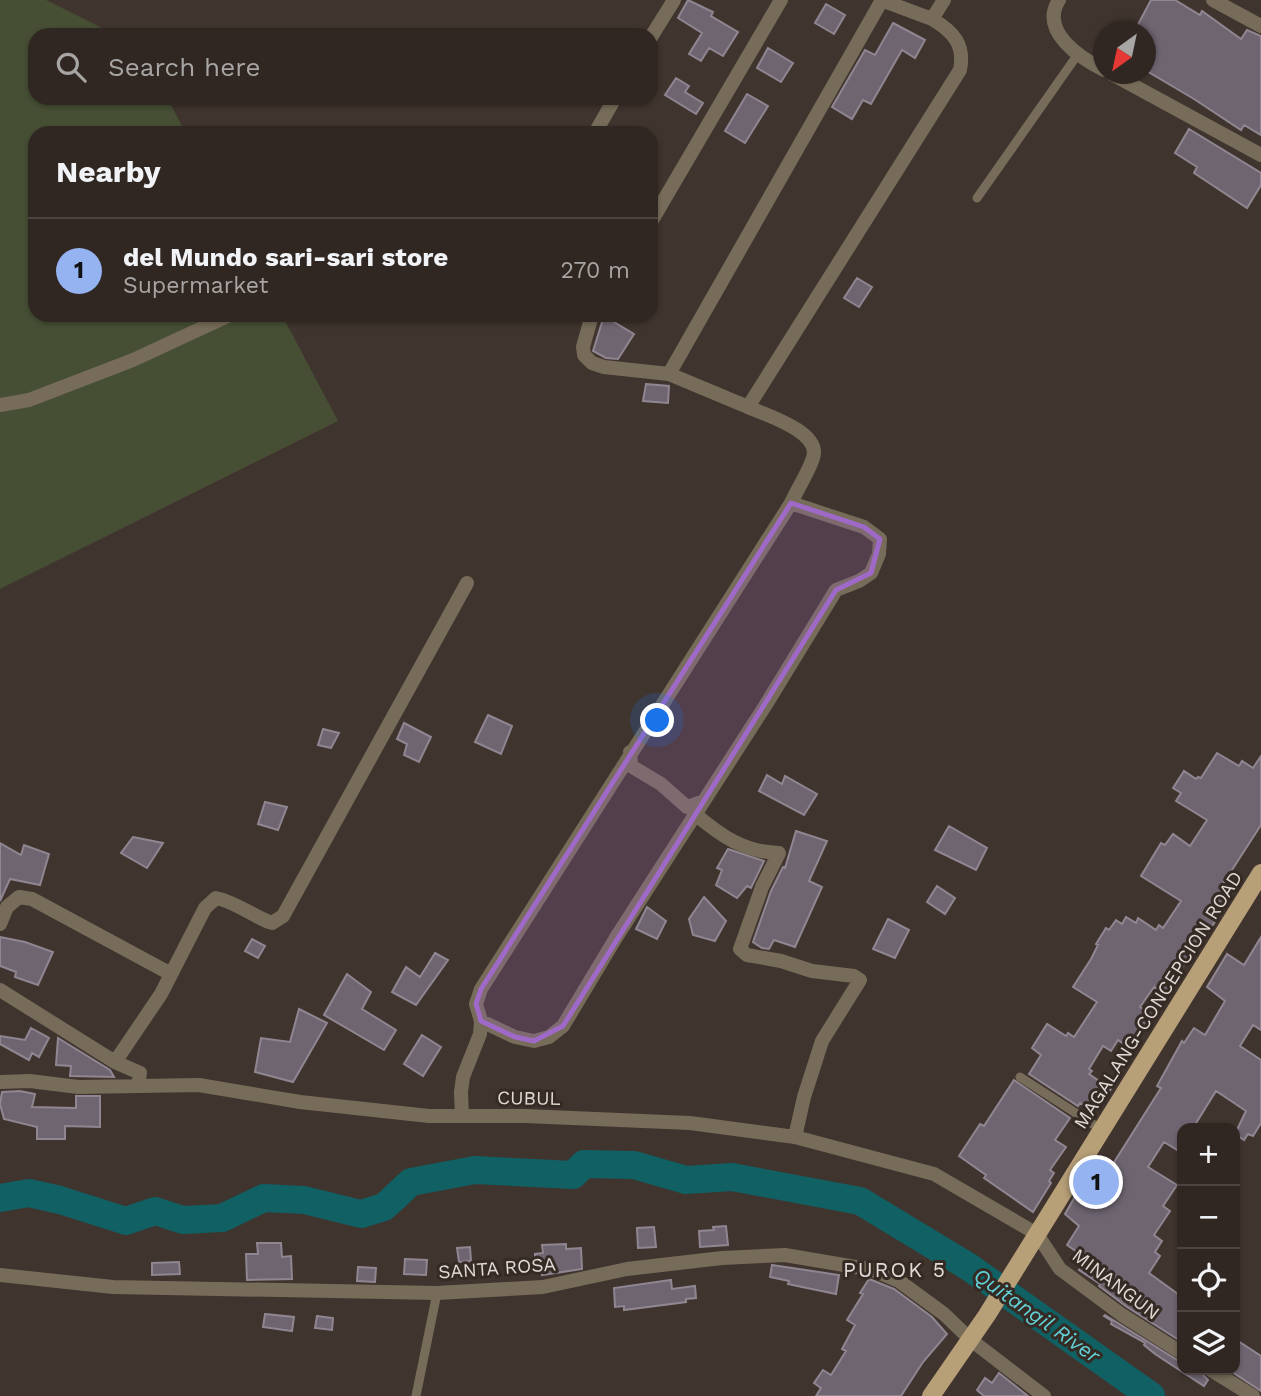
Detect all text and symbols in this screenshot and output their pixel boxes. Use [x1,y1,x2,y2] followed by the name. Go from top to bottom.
[1093,21,1156,84] north arrow
[28,28,658,105] search box
[52,48,90,86] icon: search
[108,52,260,82] text: Search here
[56,154,161,189] text: Nearby
[123,242,448,272] text: del Mundo sari-sari store
[74,257,84,284] text: 1
[561,257,630,284] text: 270 m
[123,272,268,299] text: Supermarket
[640,703,674,737] your location
[1069,867,1247,1133] street label: MAGALANG-CONCEPCION ROAD
[497,1086,561,1110] street label: CUBUL
[1177,1123,1240,1375] map controls
[1177,1123,1240,1186] button: +
[1073,1156,1119,1208] pin: 1
[1177,1186,1240,1249] button: −
[1068,1244,1164,1324] street label: MINANGUN
[1177,1249,1240,1312] button: locate
[437,1252,557,1284] street label: SANTA ROSA
[843,1257,947,1282] district label: PUROK 5
[969,1262,1106,1368] water label: Quitangil River
[1177,1312,1240,1375] button: layers

